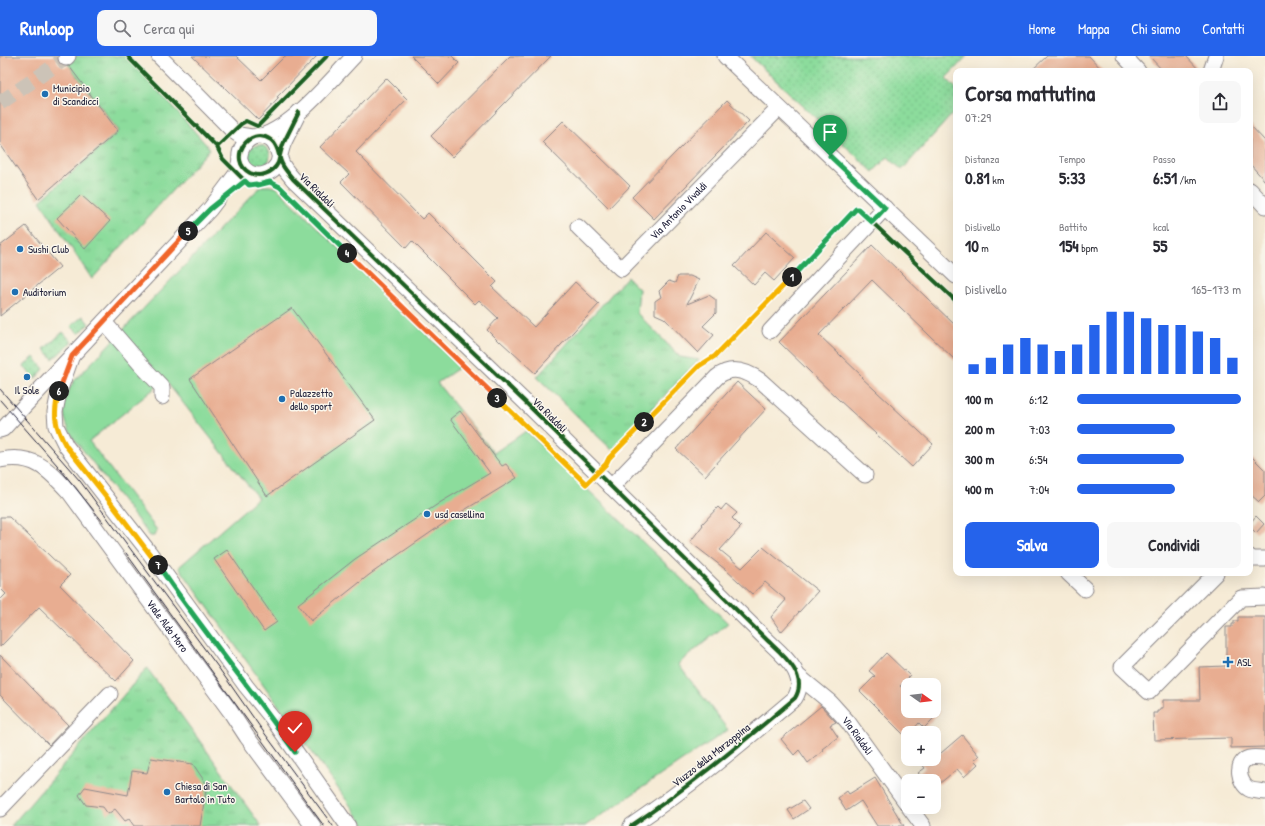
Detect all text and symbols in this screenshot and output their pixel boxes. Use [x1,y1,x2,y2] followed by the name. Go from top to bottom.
[97,10,377,46] search box
[20,15,73,41] text: Runloop
[111,17,133,39] icon: search
[143,18,195,39] text: Cerca qui
[1029,19,1056,38] text: Home
[1078,19,1109,38] text: Mappa
[1131,19,1180,38] text: Chi siamo
[1202,19,1245,38] text: Contatti
[965,78,1095,108] text: Corsa mattutina
[53,81,99,108] place label: Municipio di Scandicci
[1199,81,1241,123] button: share
[40,89,50,99] marker: Municipio di Scandicci
[965,108,991,126] text: 07:29
[813,115,847,156] pin
[819,121,841,143] icon: arrive
[965,152,999,166] text: Distanza
[1059,152,1085,166] text: Tempo
[1153,152,1176,166] text: Passo
[965,166,990,189] text: 0.81
[1059,166,1085,189] text: 5:33
[1153,166,1177,189] text: 6:51
[296,170,338,210] street label: Via Rialdoli
[990,173,1004,187] text: km
[1177,173,1196,187] text: /km
[647,179,710,242] street label: Via Antonio Vivaldi
[965,220,1000,234] text: Dislivello
[1059,220,1087,234] text: Battito
[1153,220,1169,234] text: kcal
[178,221,198,241] pin: 5
[186,224,190,238] text: 5
[965,234,979,257] text: 10
[1059,234,1079,257] text: 154
[1153,234,1167,257] text: 55
[979,241,989,255] text: m
[1079,241,1098,255] text: bpm
[28,242,70,256] place label: Sushi Club
[337,243,357,263] pin: 4
[15,244,25,254] marker: Sushi Club
[345,246,349,260] text: 4
[782,267,802,287] pin: 1
[790,270,794,284] text: 1
[965,280,1007,298] text: Dislivello
[1191,280,1241,298] text: 165–173 m
[23,285,67,299] place label: Auditorium
[10,287,20,297] marker: Auditorium
[22,372,32,382] marker: Il Sole
[49,381,69,401] pin: 6
[15,383,40,397] place label: Il Sole
[57,384,61,398] text: 6
[290,386,333,413] place label: Palazzetto dello sport
[487,388,507,408] pin: 3
[965,390,993,408] text: 100 m
[1029,390,1048,408] text: 6:12
[495,391,499,405] text: 3
[277,394,287,404] marker: Palazzetto dello sport
[529,394,571,436] street label: Via Rialdoli
[634,412,654,432] pin: 2
[641,415,647,429] text: 2
[965,420,995,438] text: 200 m
[1029,420,1050,438] text: 7:03
[965,450,994,468] text: 300 m
[1029,450,1048,468] text: 6:54
[965,480,993,498] text: 400 m
[1029,480,1049,498] text: 7:04
[435,507,485,521] place label: usd casellina
[422,509,432,519] marker: usd casellina
[965,522,1099,568] button: Salva
[1107,522,1241,568] button: Condividi
[148,555,168,575] pin: 7
[155,558,161,572] text: 7
[143,597,192,655] street label: Viale Aldo Moro
[1237,655,1252,669] place label: ASL
[1222,656,1234,668] marker: ASL
[901,678,941,718] north arrow
[901,678,941,814] map controls
[278,711,312,752] pin
[839,713,876,757] street label: Via Rialdoli
[284,717,306,739] icon: check
[669,720,753,790] street label: Viuzzo della Marzoppina
[901,726,941,766] button: +
[901,774,941,814] button: −
[175,779,236,806] place label: Chiesa di San Bartolo in Tuto
[162,787,172,797] marker: Chiesa di San Bartolo in Tuto

